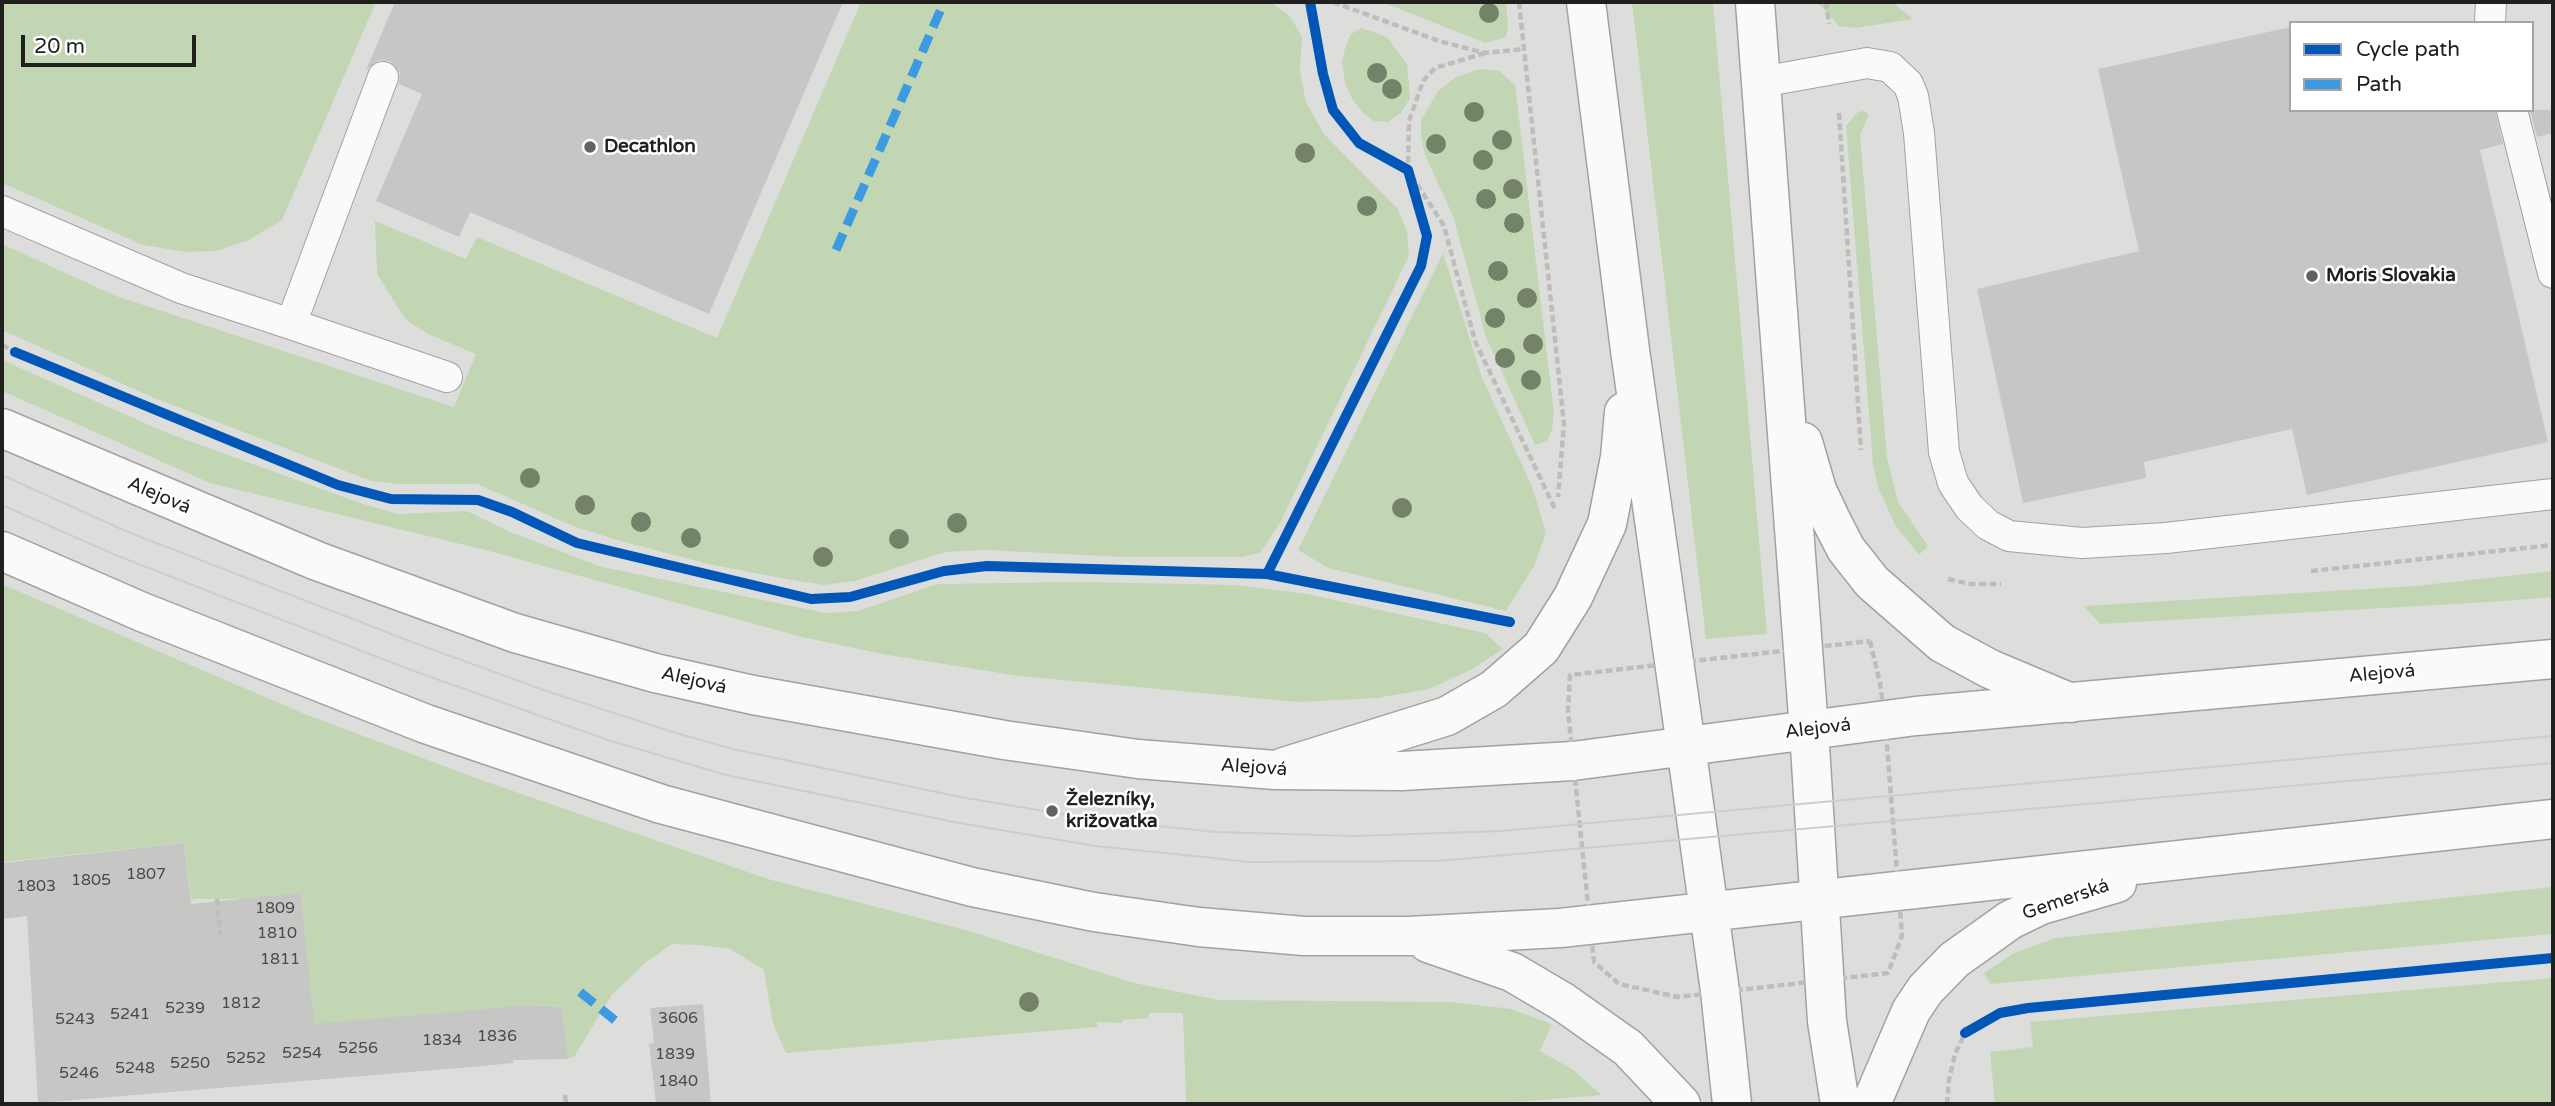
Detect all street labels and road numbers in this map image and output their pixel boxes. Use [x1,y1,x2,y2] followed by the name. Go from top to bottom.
[124,473,194,519] street label: Alejová
[2348,660,2416,688] street label: Alejová
[659,662,729,700] street label: Alejová
[1784,714,1852,744] street label: Alejová
[1220,754,1288,782] street label: Alejová
[2019,874,2113,926] street label: Gemerská

